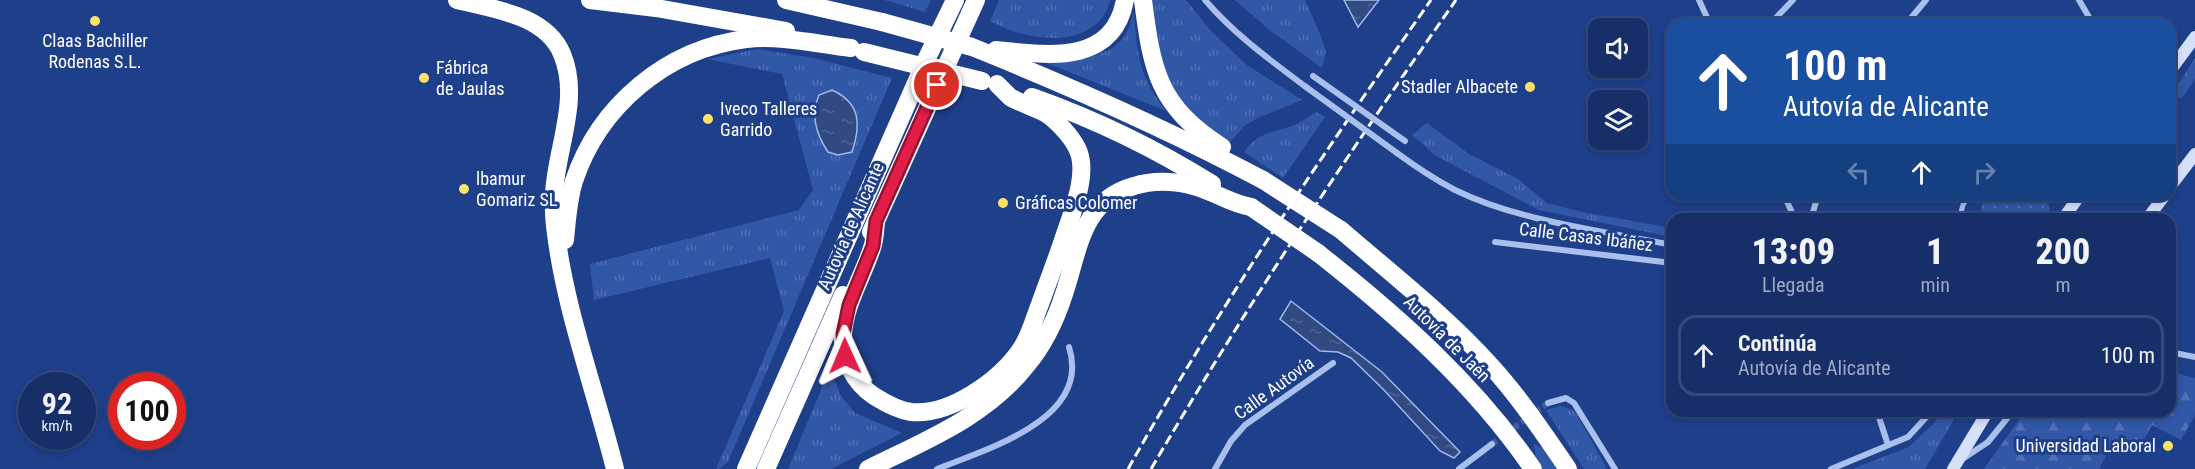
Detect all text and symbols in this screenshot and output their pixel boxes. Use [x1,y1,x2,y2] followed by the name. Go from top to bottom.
[88,14,102,28] marker: Claas Bachiller Rodenas S.L.
[1588,18,1648,150] map controls
[1588,18,1648,78] button: sound
[42,30,148,72] place label: Claas Bachiller Rodenas S.L.
[1783,41,1888,90] text: 100 m
[1684,42,1762,120] icon: ahead
[436,57,504,99] place label: Fábrica de Jaulas
[911,59,962,110] pin
[920,68,953,101] icon: arrive
[417,71,431,85] marker: Fábrica de Jaulas
[1401,76,1518,97] place label: Stadler Albacete
[1523,80,1537,94] marker: Stadler Albacete
[1588,90,1648,150] button: layers
[1783,91,1989,123] text: Autovía de Alicante
[720,98,817,140] place label: Iveco Talleres Garrido
[701,112,715,126] marker: Iveco Talleres Garrido
[1842,156,1875,189] icon: left
[1905,156,1938,189] icon: ahead
[1968,156,2001,189] icon: right
[813,159,888,293] street label: Autovía de Alicante
[476,168,558,210] place label: lbamur Gomariz SL
[457,182,471,196] marker: lbamur Gomariz SL
[1015,192,1138,213] place label: Gráficas Colomer
[996,196,1010,210] marker: Gráficas Colomer
[1518,218,1654,255] street label: Calle Casas Ibáñez
[1752,231,1835,273] text: 13:09
[1926,231,1944,273] text: 1
[2035,231,2090,273] text: 200
[1762,273,1824,297] text: Llegada
[1921,273,1950,297] text: min
[2055,273,2070,297] text: m
[1400,291,1495,386] street label: Autovía de Jaén
[813,324,877,388] position arrow
[1738,331,1817,356] text: Continúa
[1687,339,1720,372] icon: ahead
[2101,343,2155,368] text: 100 m
[1230,352,1318,424] street label: Calle Autovía
[1738,356,1891,380] text: Autovía de Alicante
[108,372,186,450] speed limit sign: 100
[42,386,72,421] text: 92
[42,417,72,435] text: km/h
[2016,435,2156,456] place label: Universidad Laboral
[2161,439,2175,453] marker: Universidad Laboral

